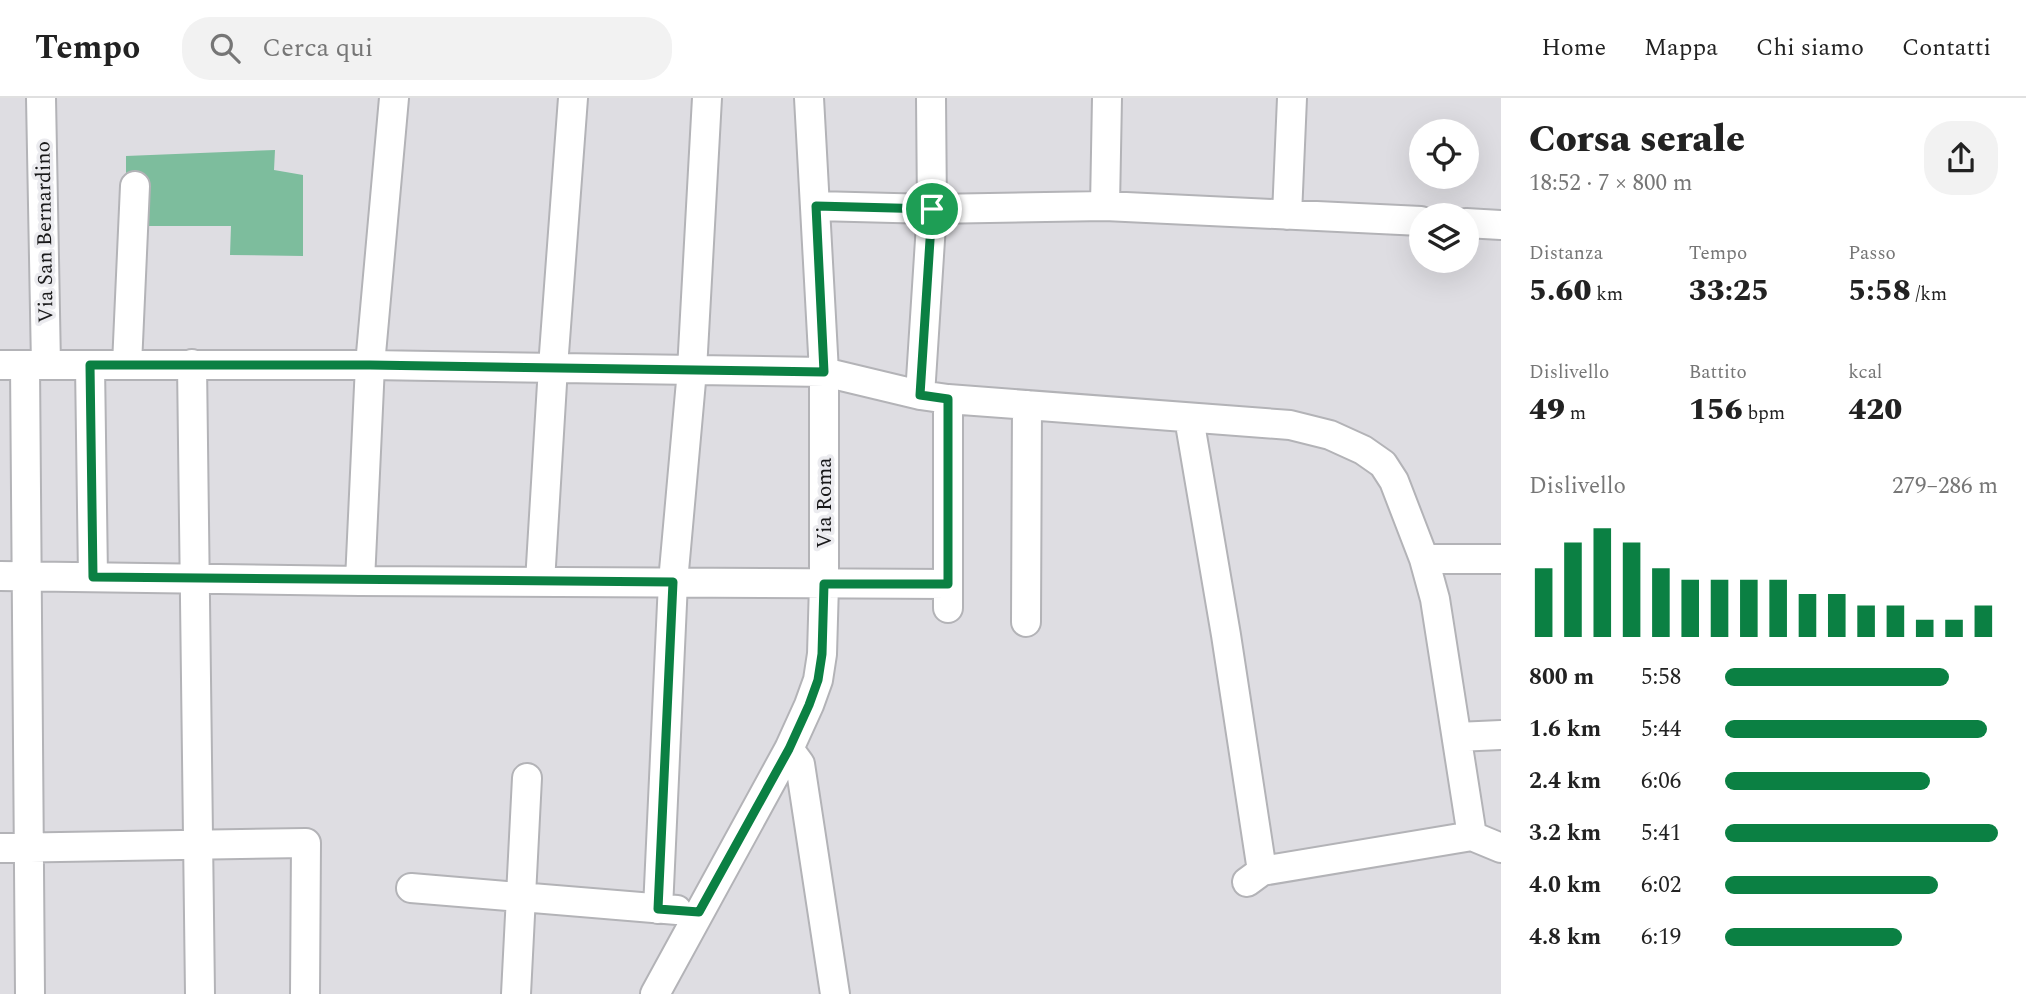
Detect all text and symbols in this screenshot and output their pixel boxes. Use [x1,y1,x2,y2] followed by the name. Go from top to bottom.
[182,17,672,80] search box
[35,23,140,73] text: Tempo
[262,28,373,68] text: Cerca qui
[206,29,244,67] icon: search
[1541,30,1606,66] text: Home
[1644,30,1718,66] text: Mappa
[1756,30,1864,66] text: Chi siamo
[1902,30,1991,66] text: Contatti
[1529,111,1745,169] text: Corsa serale
[1409,119,1479,273] map controls
[1409,119,1479,189] button: locate
[1924,121,1998,195] button: share
[27,141,63,323] street label: Via San Bernardino
[1529,166,1693,201] text: 18:52 · 7 × 800 m
[902,179,962,239] pin
[913,190,951,228] icon: arrive
[1409,203,1479,273] button: layers
[1529,239,1603,268] text: Distanza
[1689,239,1747,268] text: Tempo
[1848,239,1896,268] text: Passo
[1529,268,1591,314] text: 5.60
[1689,268,1769,314] text: 33:25
[1848,268,1911,314] text: 5:58
[1591,280,1623,309] text: km
[1911,280,1947,309] text: /km
[1529,358,1609,387] text: Dislivello
[1689,358,1747,387] text: Battito
[1848,358,1882,387] text: kcal
[1529,387,1565,433] text: 49
[1689,387,1743,433] text: 156
[1848,387,1902,433] text: 420
[1565,399,1586,428] text: m
[1743,399,1785,428] text: bpm
[809,457,841,549] street label: Via Roma
[1529,469,1626,504] text: Dislivello
[1892,469,1998,504] text: 279–286 m
[1529,660,1594,695] text: 800 m
[1641,660,1681,695] text: 5:58
[1529,712,1601,747] text: 1.6 km
[1641,712,1681,747] text: 5:44
[1529,764,1601,799] text: 2.4 km
[1641,764,1681,799] text: 6:06
[1529,816,1601,851] text: 3.2 km
[1641,816,1681,851] text: 5:41
[1529,868,1601,903] text: 4.0 km
[1641,868,1681,903] text: 6:02
[1529,920,1601,955] text: 4.8 km
[1641,920,1681,955] text: 6:19

